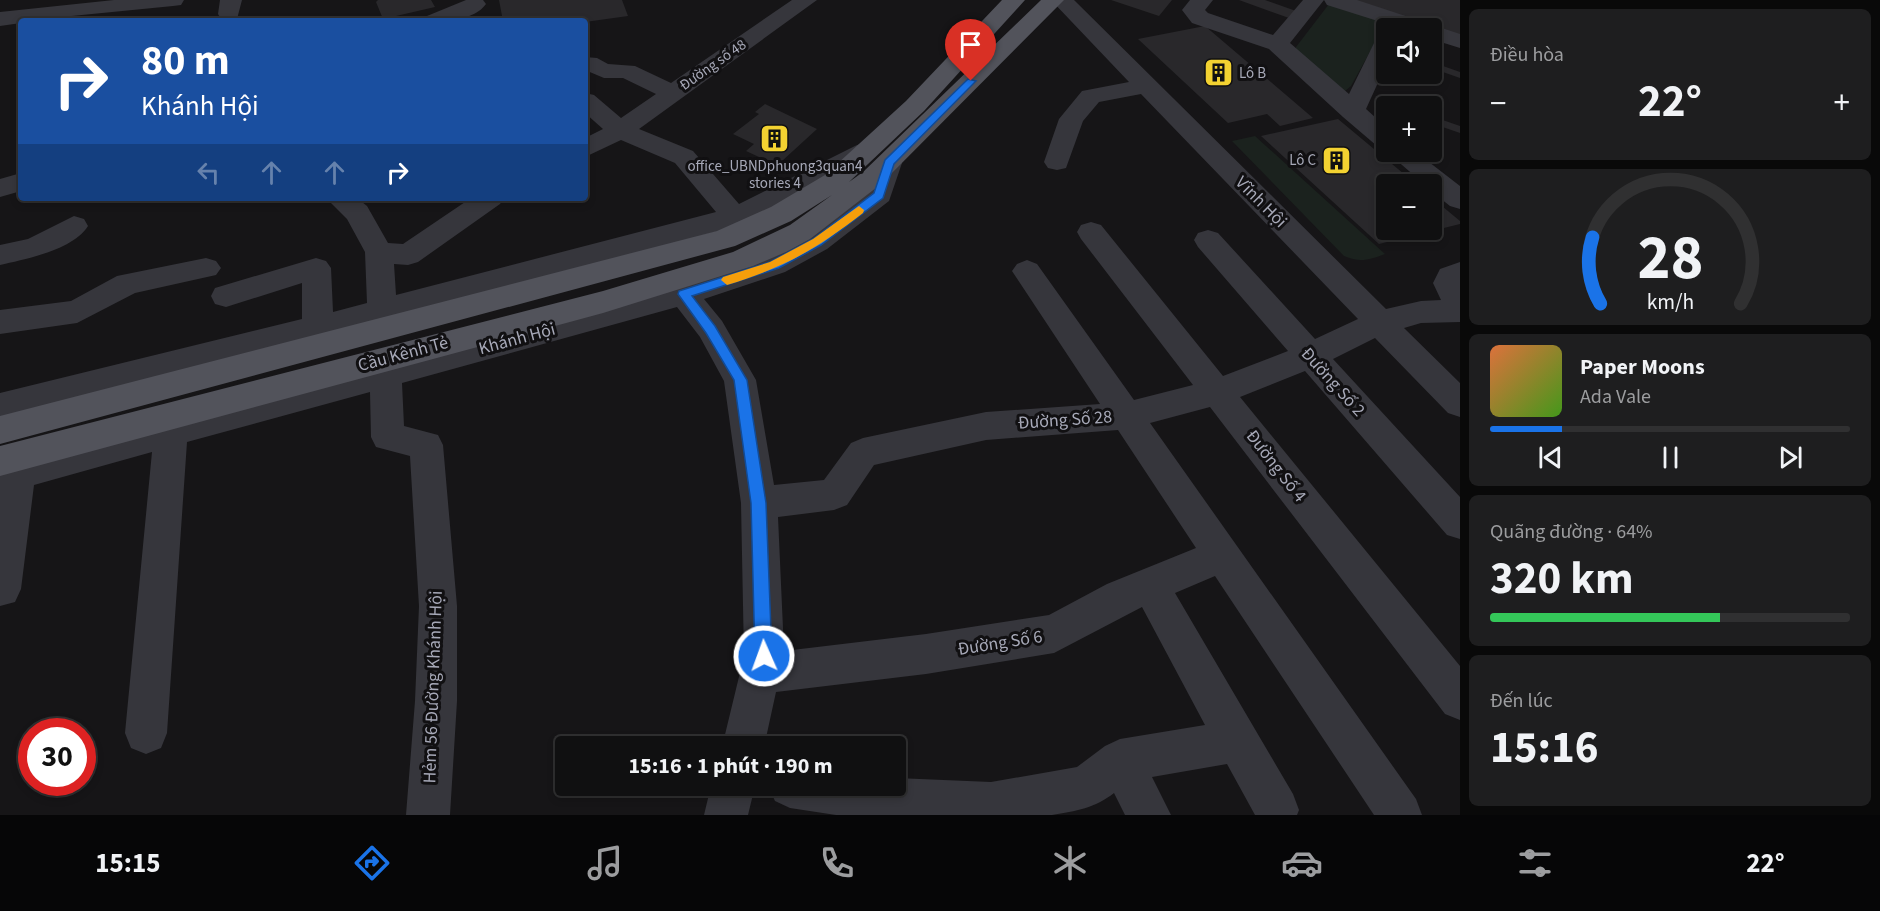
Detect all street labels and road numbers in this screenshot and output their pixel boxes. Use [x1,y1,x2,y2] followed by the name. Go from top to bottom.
[675,34,751,96] street label: Đường số 48
[1230,171,1292,233] street label: Vĩnh Hội
[476,317,558,361] street label: Khánh Hội
[355,330,451,378] street label: Cầu Kênh Tẻ
[1295,342,1371,422] street label: Đường Số 2
[1017,404,1113,436] street label: Đường Số 28
[1240,425,1312,507] street label: Đường Số 4
[417,590,449,784] street label: Hẻm 56 Đường Khánh Hội
[956,624,1044,662] street label: Đường Số 6

